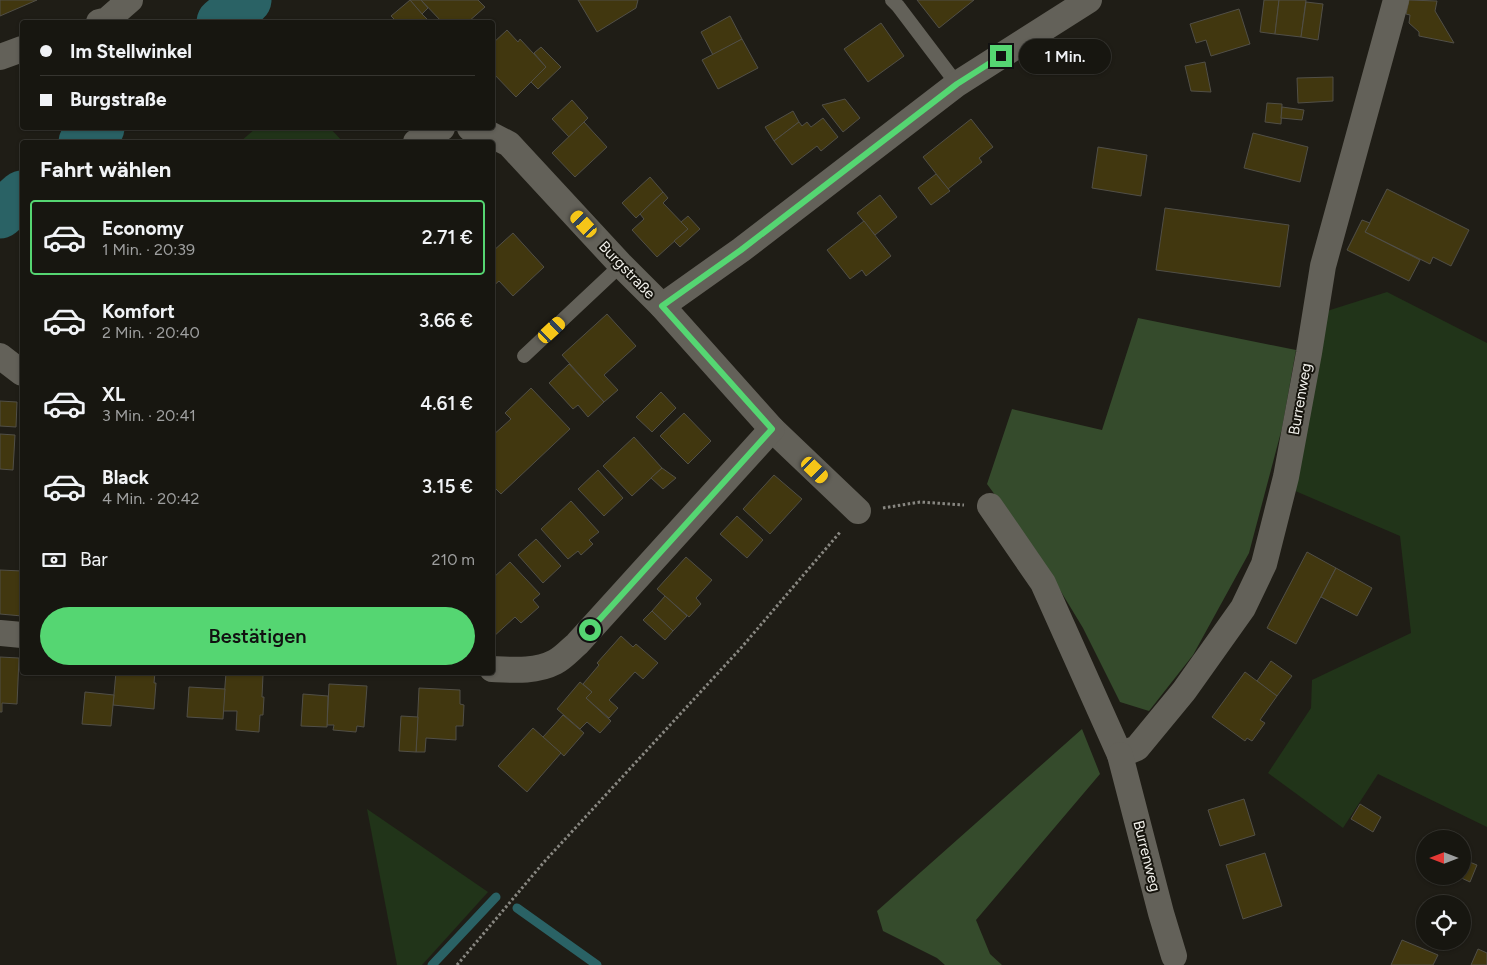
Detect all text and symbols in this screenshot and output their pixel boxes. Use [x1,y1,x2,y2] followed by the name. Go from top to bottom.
[1018,38,1111,74] callout: 1 Min.
[70,40,192,63] text: Im Stellwinkel
[990,45,1012,67] route end
[1045,47,1085,66] text: 1 Min.
[70,88,167,111] text: Burgstraße
[40,156,171,183] text: Fahrt wählen
[568,208,599,240] car
[42,215,87,260] icon: car
[102,217,184,240] text: Economy
[422,226,473,249] text: 2.71 €
[595,237,659,303] street label: Burgstraße
[102,240,195,259] text: 1 Min. · 20:39
[42,298,87,343] icon: car
[102,300,175,323] text: Komfort
[419,309,473,332] text: 3.66 €
[535,314,568,346] car
[102,323,200,342] text: 2 Min. · 20:40
[1285,362,1315,436] street label: Burrenweg
[42,381,87,426] icon: car
[102,383,125,406] text: XL
[420,392,473,415] text: 4.61 €
[102,406,196,425] text: 3 Min. · 20:41
[798,454,831,486] car
[42,464,87,509] icon: car
[102,466,149,489] text: Black
[422,475,473,498] text: 3.15 €
[102,489,200,508] text: 4 Min. · 20:42
[40,546,68,574] icon: cash
[80,548,108,571] text: Bar
[432,550,475,569] text: 210 m
[40,607,475,665] button: Bestätigen
[579,619,601,641] route start
[1129,819,1165,893] street label: Burrenweg
[1416,830,1471,885] north arrow
[1416,830,1471,950] map controls
[1416,895,1471,950] button: locate

